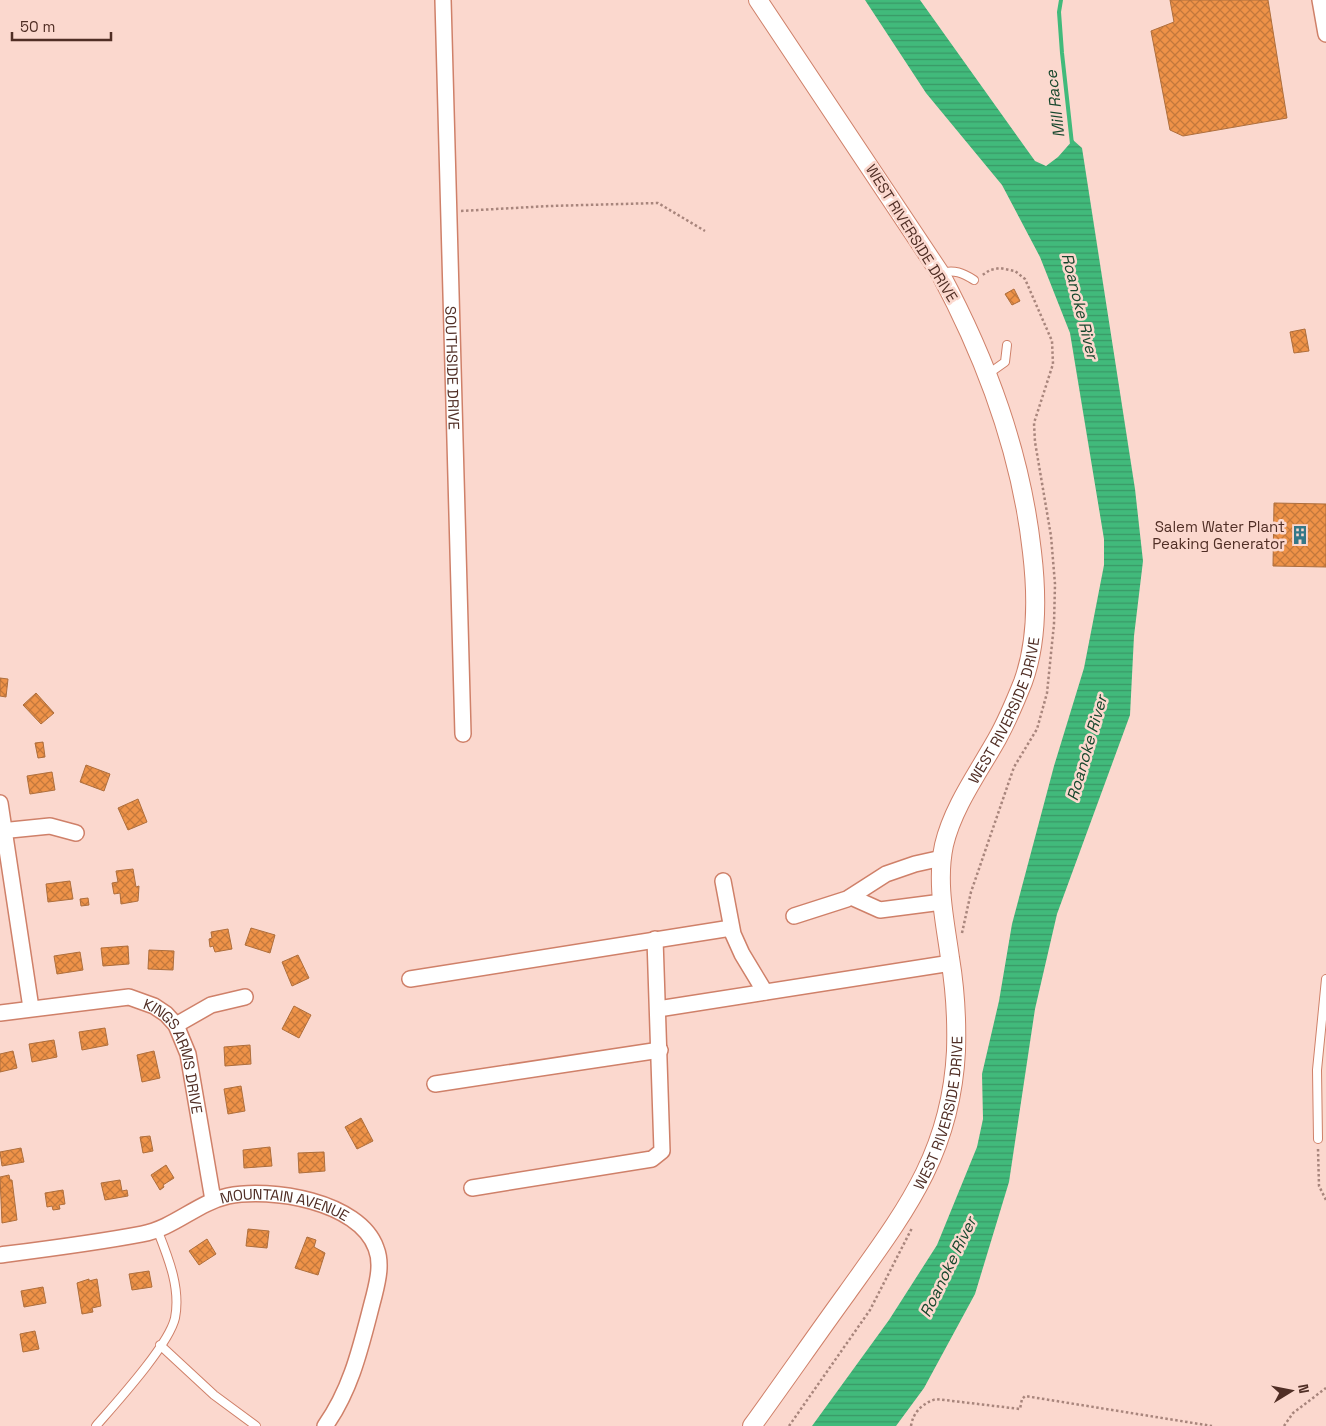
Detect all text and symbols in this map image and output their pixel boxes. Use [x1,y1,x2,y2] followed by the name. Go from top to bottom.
[12,10,111,42] scale bar
[20,17,55,36] text: 50 m
[1040,69,1070,139] water label: Mill Race
[862,161,962,305] street label: WEST RIVERSIDE DRIVE
[1057,251,1104,363] water label: Roanoke River
[442,306,464,430] street label: SOUTHSIDE DRIVE
[1152,517,1285,553] place label: Salem Water Plant Peaking Generator
[1289,524,1311,546] building icon: Salem Water Plant Peaking Generator
[963,636,1043,787] street label: WEST RIVERSIDE DRIVE
[1062,691,1113,803] water label: Roanoke River
[141,994,208,1115] street label: KINGS ARMS DRIVE
[909,1036,966,1193] street label: WEST RIVERSIDE DRIVE
[218,1184,353,1225] street label: MOUNTAIN AVENUE
[915,1212,982,1320] water label: Roanoke River
[1266,1366,1316,1416] north arrow
[1294,1383,1313,1395] text: N

